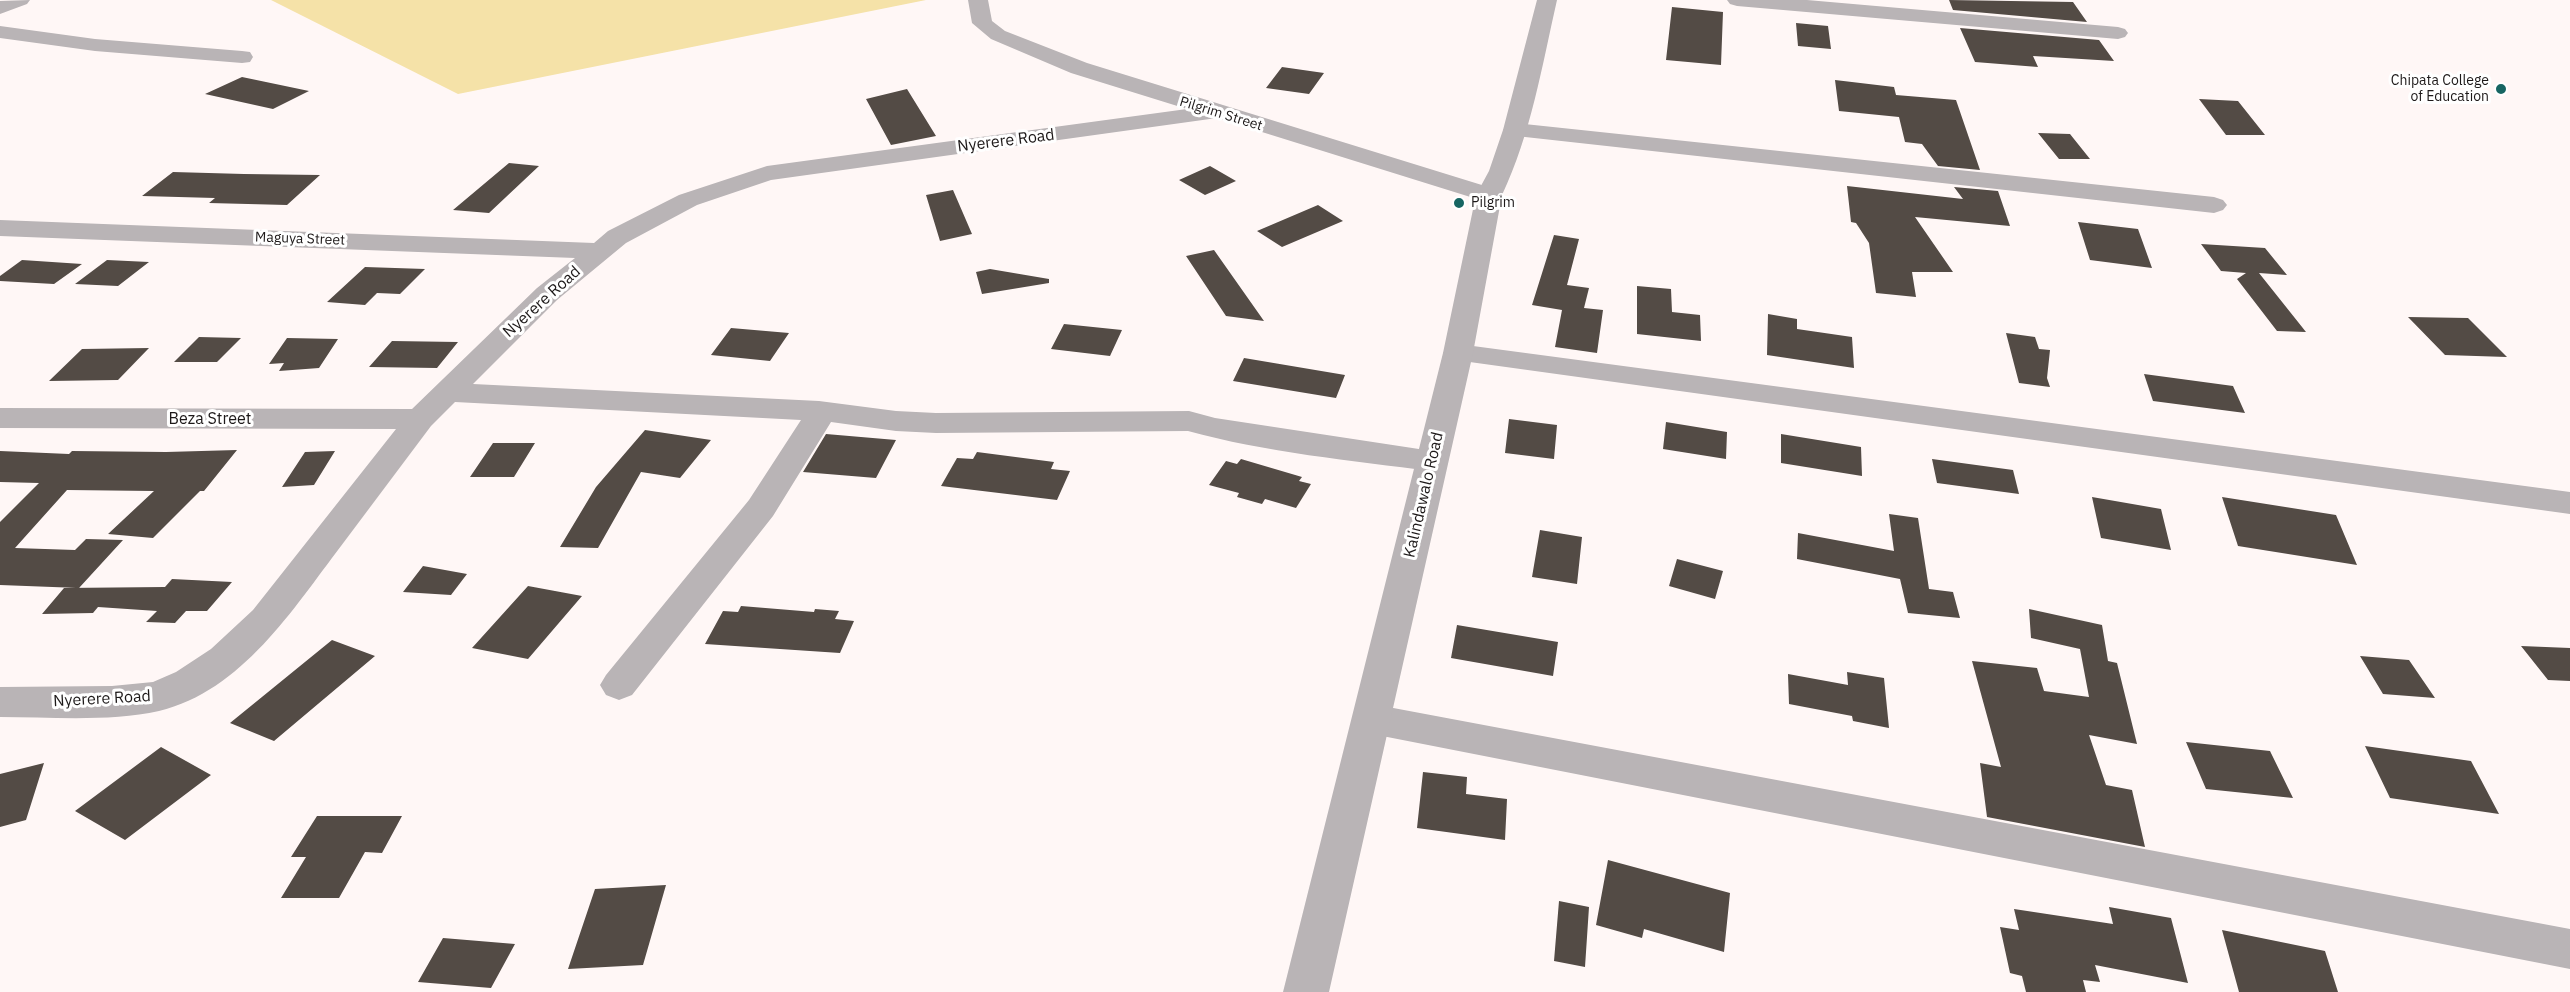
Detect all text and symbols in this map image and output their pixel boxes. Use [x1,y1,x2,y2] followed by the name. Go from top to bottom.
[2391,73,2489,106] place label: Chipata College of Education
[2494,82,2508,96] marker: Chipata College of Education
[1178,93,1264,135] street label: Pilgrim Street
[956,126,1056,156] street label: Nyerere Road
[1471,195,1515,211] place label: Pilgrim
[1452,196,1466,210] marker: Pilgrim
[255,229,345,249] street label: Maguya Street
[499,262,585,342] street label: Nyerere Road
[169,409,251,429] street label: Beza Street
[1400,430,1448,560] street label: Kalindawalo Road
[53,687,151,711] street label: Nyerere Road

